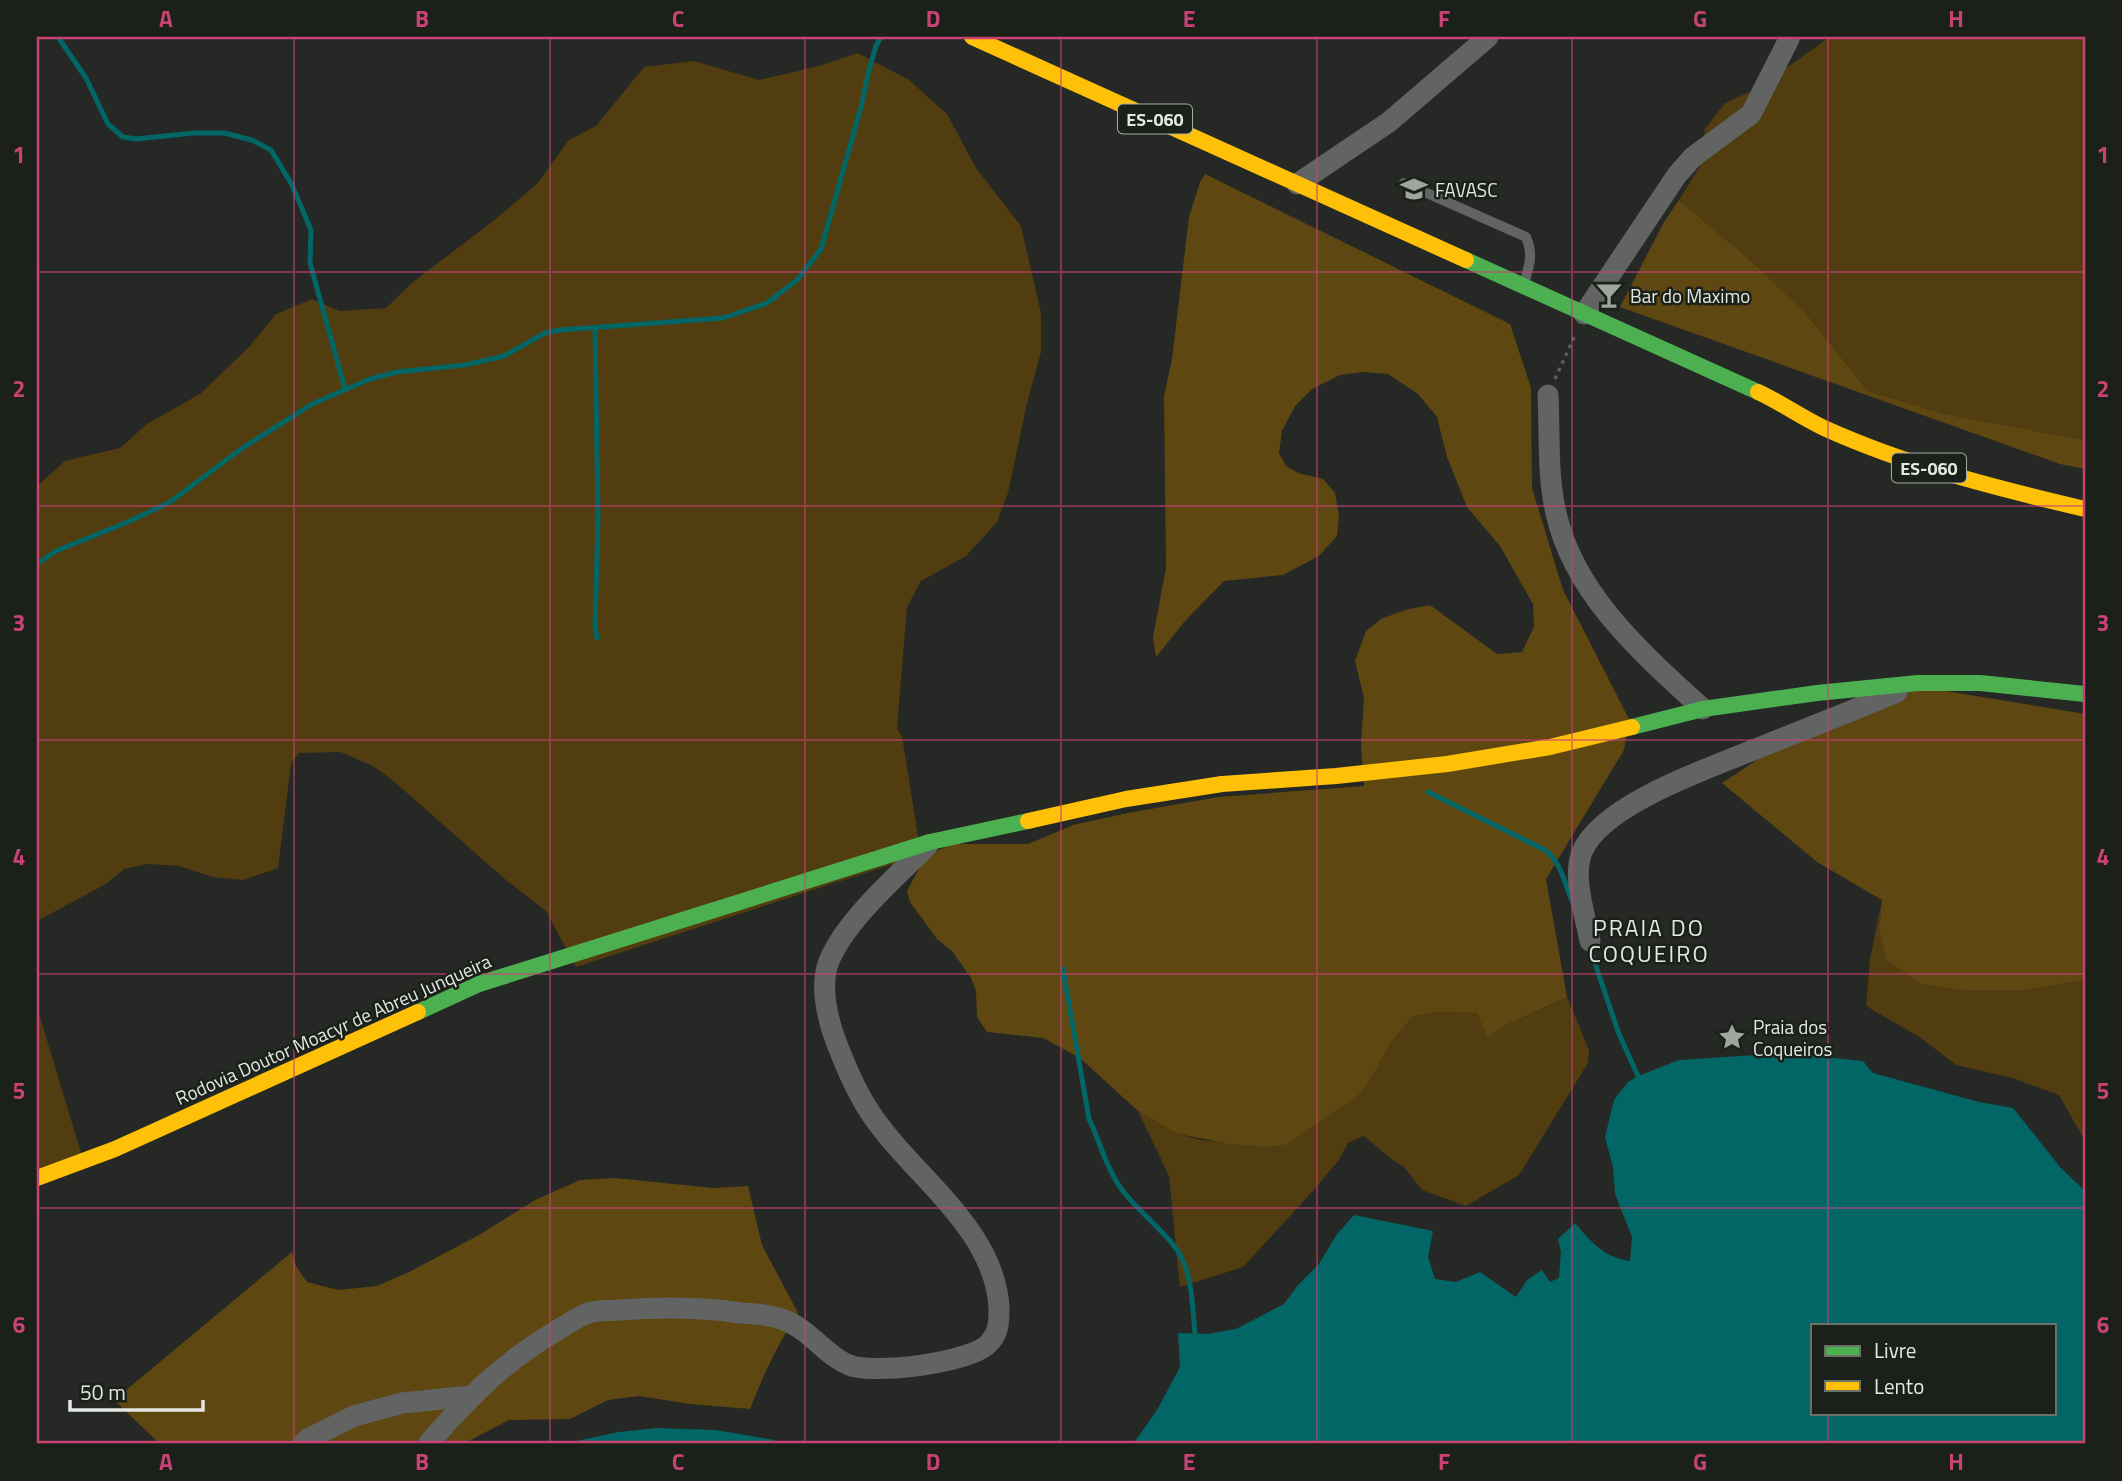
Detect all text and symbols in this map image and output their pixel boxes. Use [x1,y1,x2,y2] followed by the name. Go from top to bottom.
[159,1,173,36] text: A
[415,1,429,36] text: B
[672,1,684,36] text: C
[926,1,940,36] text: D
[1183,1,1195,36] text: E
[1438,1,1450,36] text: F
[1693,1,1707,36] text: G
[1948,1,1964,36] text: H
[1118,104,1192,134] road number: ES-060
[13,137,25,172] text: 1
[2097,137,2109,172] text: 1
[1399,174,1429,204] school or university icon: FAVASC
[1435,175,1498,204] place label: FAVASC
[1594,280,1624,310] bar icon: Bar do Maximo
[1630,281,1750,310] place label: Bar do Maximo
[13,371,25,406] text: 2
[2097,371,2109,406] text: 2
[1892,454,1966,482] road number: ES-060
[13,605,25,640] text: 3
[2097,605,2109,640] text: 3
[13,839,25,874] text: 4
[2097,839,2109,874] text: 4
[1588,910,1710,971] district label: PRAIA DO COQUEIRO
[170,946,496,1112] street label: Rodovia Doutor Moacyr de Abreu Junqueira
[1753,1012,1832,1063] place label: Praia dos Coqueiros
[1717,1022,1747,1052] place icon: Praia dos Coqueiros
[13,1073,25,1108] text: 5
[2097,1073,2109,1108] text: 5
[13,1307,26,1342] text: 6
[2097,1307,2110,1342] text: 6
[1811,1324,2056,1414] legend
[1874,1334,1916,1366] text: Livre
[70,1369,203,1413] scale bar
[1874,1370,1924,1402] text: Lento
[80,1376,126,1408] text: 50 m
[159,1444,173,1479] text: A
[415,1444,429,1479] text: B
[672,1444,684,1479] text: C
[926,1444,940,1479] text: D
[1183,1444,1195,1479] text: E
[1438,1444,1450,1479] text: F
[1693,1444,1707,1479] text: G
[1948,1444,1964,1479] text: H

